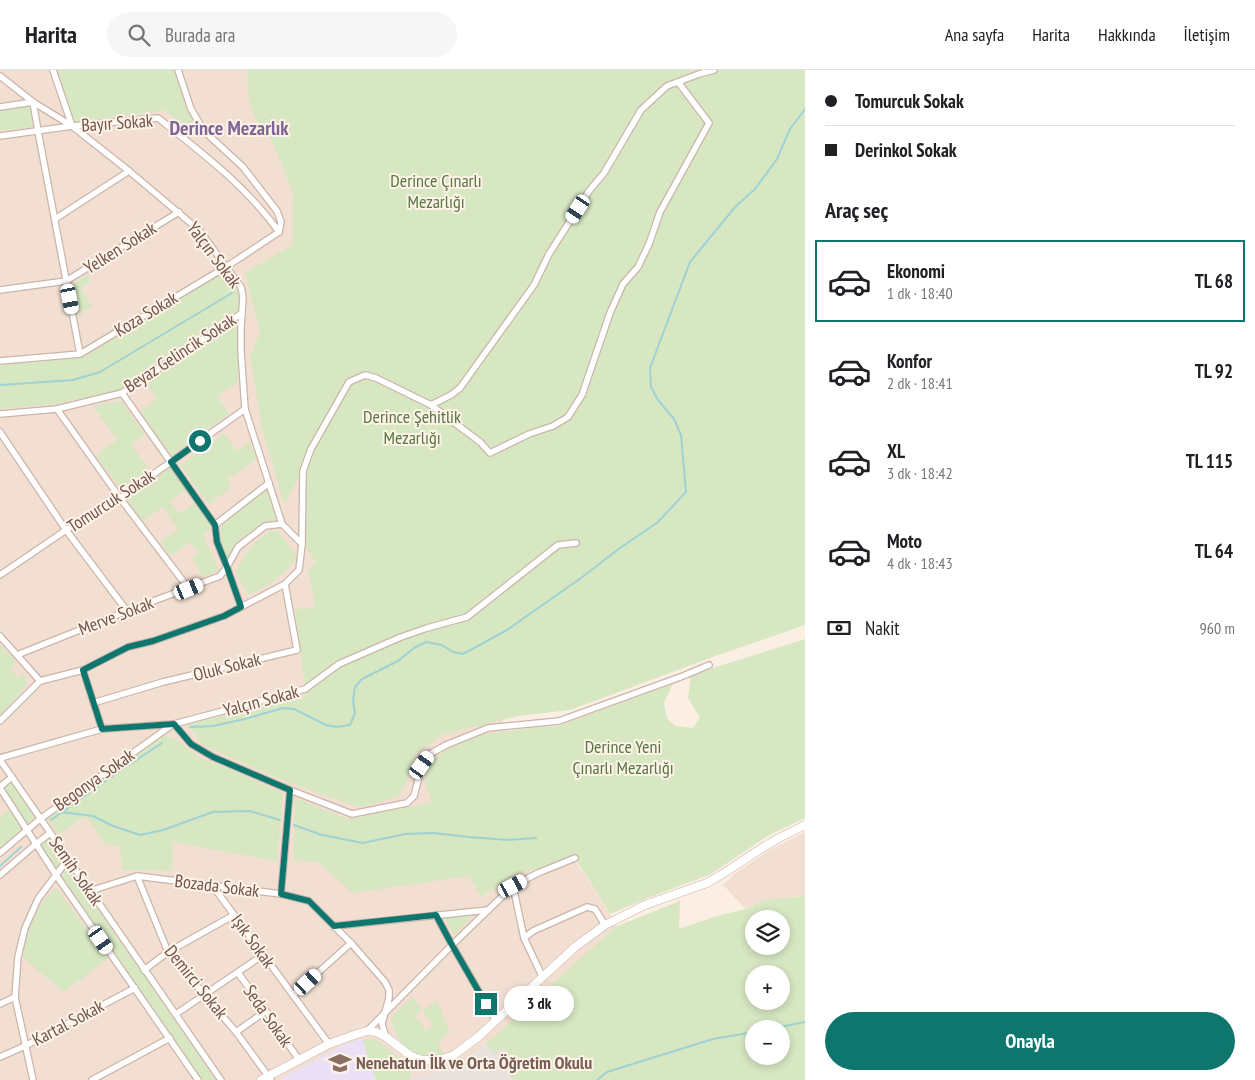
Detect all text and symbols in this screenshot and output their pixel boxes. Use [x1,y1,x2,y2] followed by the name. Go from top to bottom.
[107,12,457,57] search box
[25,19,77,50] text: Harita
[125,21,153,49] icon: search
[165,23,235,47] text: Burada ara
[945,23,1004,46] text: Ana sayfa
[1032,23,1070,46] text: Harita
[1098,23,1156,46] text: Hakkında
[1184,23,1230,46] text: İletişim
[855,89,964,113] text: Tomurcuk Sokak
[80,109,154,136] street label: Bayır Sokak
[169,115,289,141] district label: Derince Mezarlık
[855,138,957,162] text: Derinkol Sokak
[390,169,482,213] park label: Derince Çınarlı Mezarlığı
[563,192,592,226] car
[825,196,888,224] text: Araç seç
[79,216,160,279] street label: Yelken Sokak
[182,217,247,292] street label: Yalçın Sokak
[827,259,872,304] icon: car
[887,259,945,283] text: Ekonomi
[1195,269,1233,293] text: TL 68
[59,283,80,315] car
[887,283,953,303] text: 1 dk · 18:40
[110,286,182,341] street label: Koza Sokak
[119,308,240,397] street label: Beyaz Gelincik Sokak
[827,349,872,394] icon: car
[887,349,932,373] text: Konfor
[1195,359,1233,383] text: TL 92
[887,373,953,393] text: 2 dk · 18:41
[363,405,461,449] park label: Derince Şehitlik Mezarlığı
[189,430,211,452] route start
[827,439,872,484] icon: car
[887,439,905,463] text: XL
[1186,449,1233,473] text: TL 115
[887,463,953,483] text: 3 dk · 18:42
[63,464,159,537] street label: Tomurcuk Sokak
[827,529,872,574] icon: car
[887,529,922,553] text: Moto
[1195,539,1233,563] text: TL 64
[887,553,953,573] text: 4 dk · 18:43
[172,576,205,602] car
[75,591,157,640] street label: Merve Sokak
[825,614,853,642] icon: cash
[865,616,900,640] text: Nakit
[1200,618,1235,638] text: 960 m
[191,647,263,686] street label: Oluk Sokak
[221,679,301,722] street label: Yalçın Sokak
[572,735,674,779] park label: Derince Yeni Çınarlı Mezarlığı
[49,743,139,816] street label: Begonya Sokak
[407,748,436,782] car
[44,832,109,910] street label: Semih Sokak
[173,869,261,902] street label: Bozada Sokak
[496,872,529,900] car
[226,909,281,972] street label: Işık Sokak
[745,910,790,1065] map controls
[745,910,790,955] button: layers
[86,923,115,957] car
[160,940,233,1023] street label: Demirci Sokak
[745,965,790,1010] button: +
[291,966,324,998] car
[239,980,298,1051] street label: Seda Sokak
[504,986,574,1022] callout: 3 dk
[475,993,497,1015] route end
[527,993,551,1013] text: 3 dk
[28,994,108,1051] street label: Kartal Sokak
[825,1012,1235,1070] button: Onayla
[745,1020,790,1065] button: −
[327,1050,353,1076] school or university icon: Nenehatun İlk ve Orta Öğretim Okulu
[356,1051,592,1074] place label: Nenehatun İlk ve Orta Öğretim Okulu

